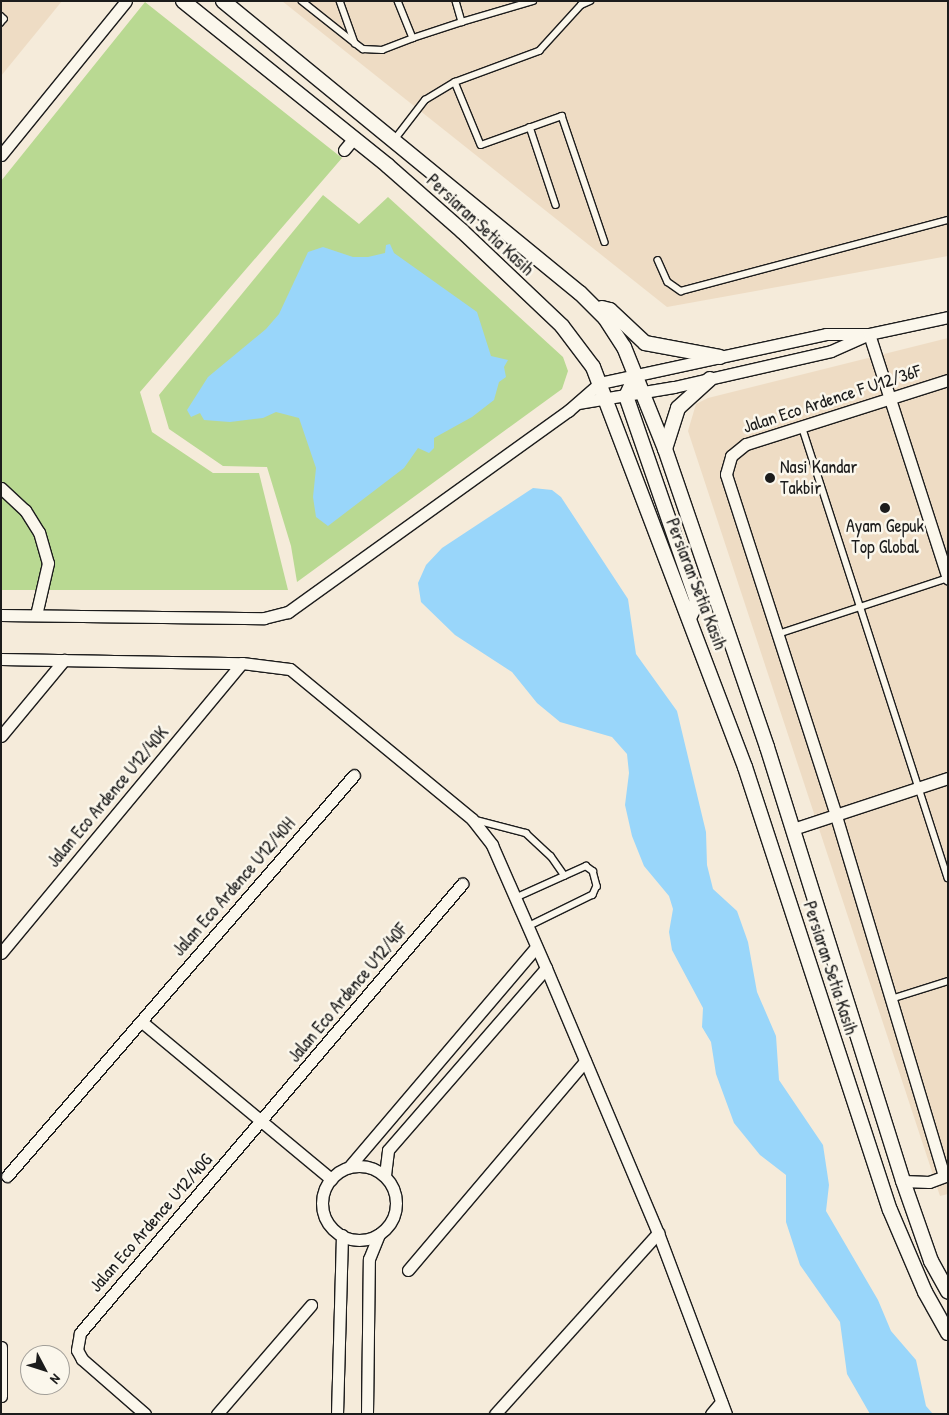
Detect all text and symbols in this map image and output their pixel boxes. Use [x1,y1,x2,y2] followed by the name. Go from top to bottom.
[422,170,538,280] street label: Persiaran Setia Kasih
[740,360,924,438] street label: Jalan Eco Ardence F U12/36F
[780,457,857,499] place label: Nasi Kandar Takbir
[764,472,776,484] marker: Nasi Kandar Takbir
[879,502,891,514] marker: Ayam Gepuk Top Global
[661,515,731,653] street label: Persiaran Setia Kasih
[846,516,924,558] place label: Ayam Gepuk Top Global
[43,722,173,872] street label: Jalan Eco Ardence U12/40K
[168,813,300,961] street label: Jalan Eco Ardence U12/40H
[798,899,862,1037] street label: Persiaran Setia Kasih
[284,919,412,1067] street label: Jalan Eco Ardence U12/40F
[85,1149,217,1297] street label: Jalan Eco Ardence U12/40G
[20,1345,70,1395] north arrow
[46,1370,66,1388] text: N

